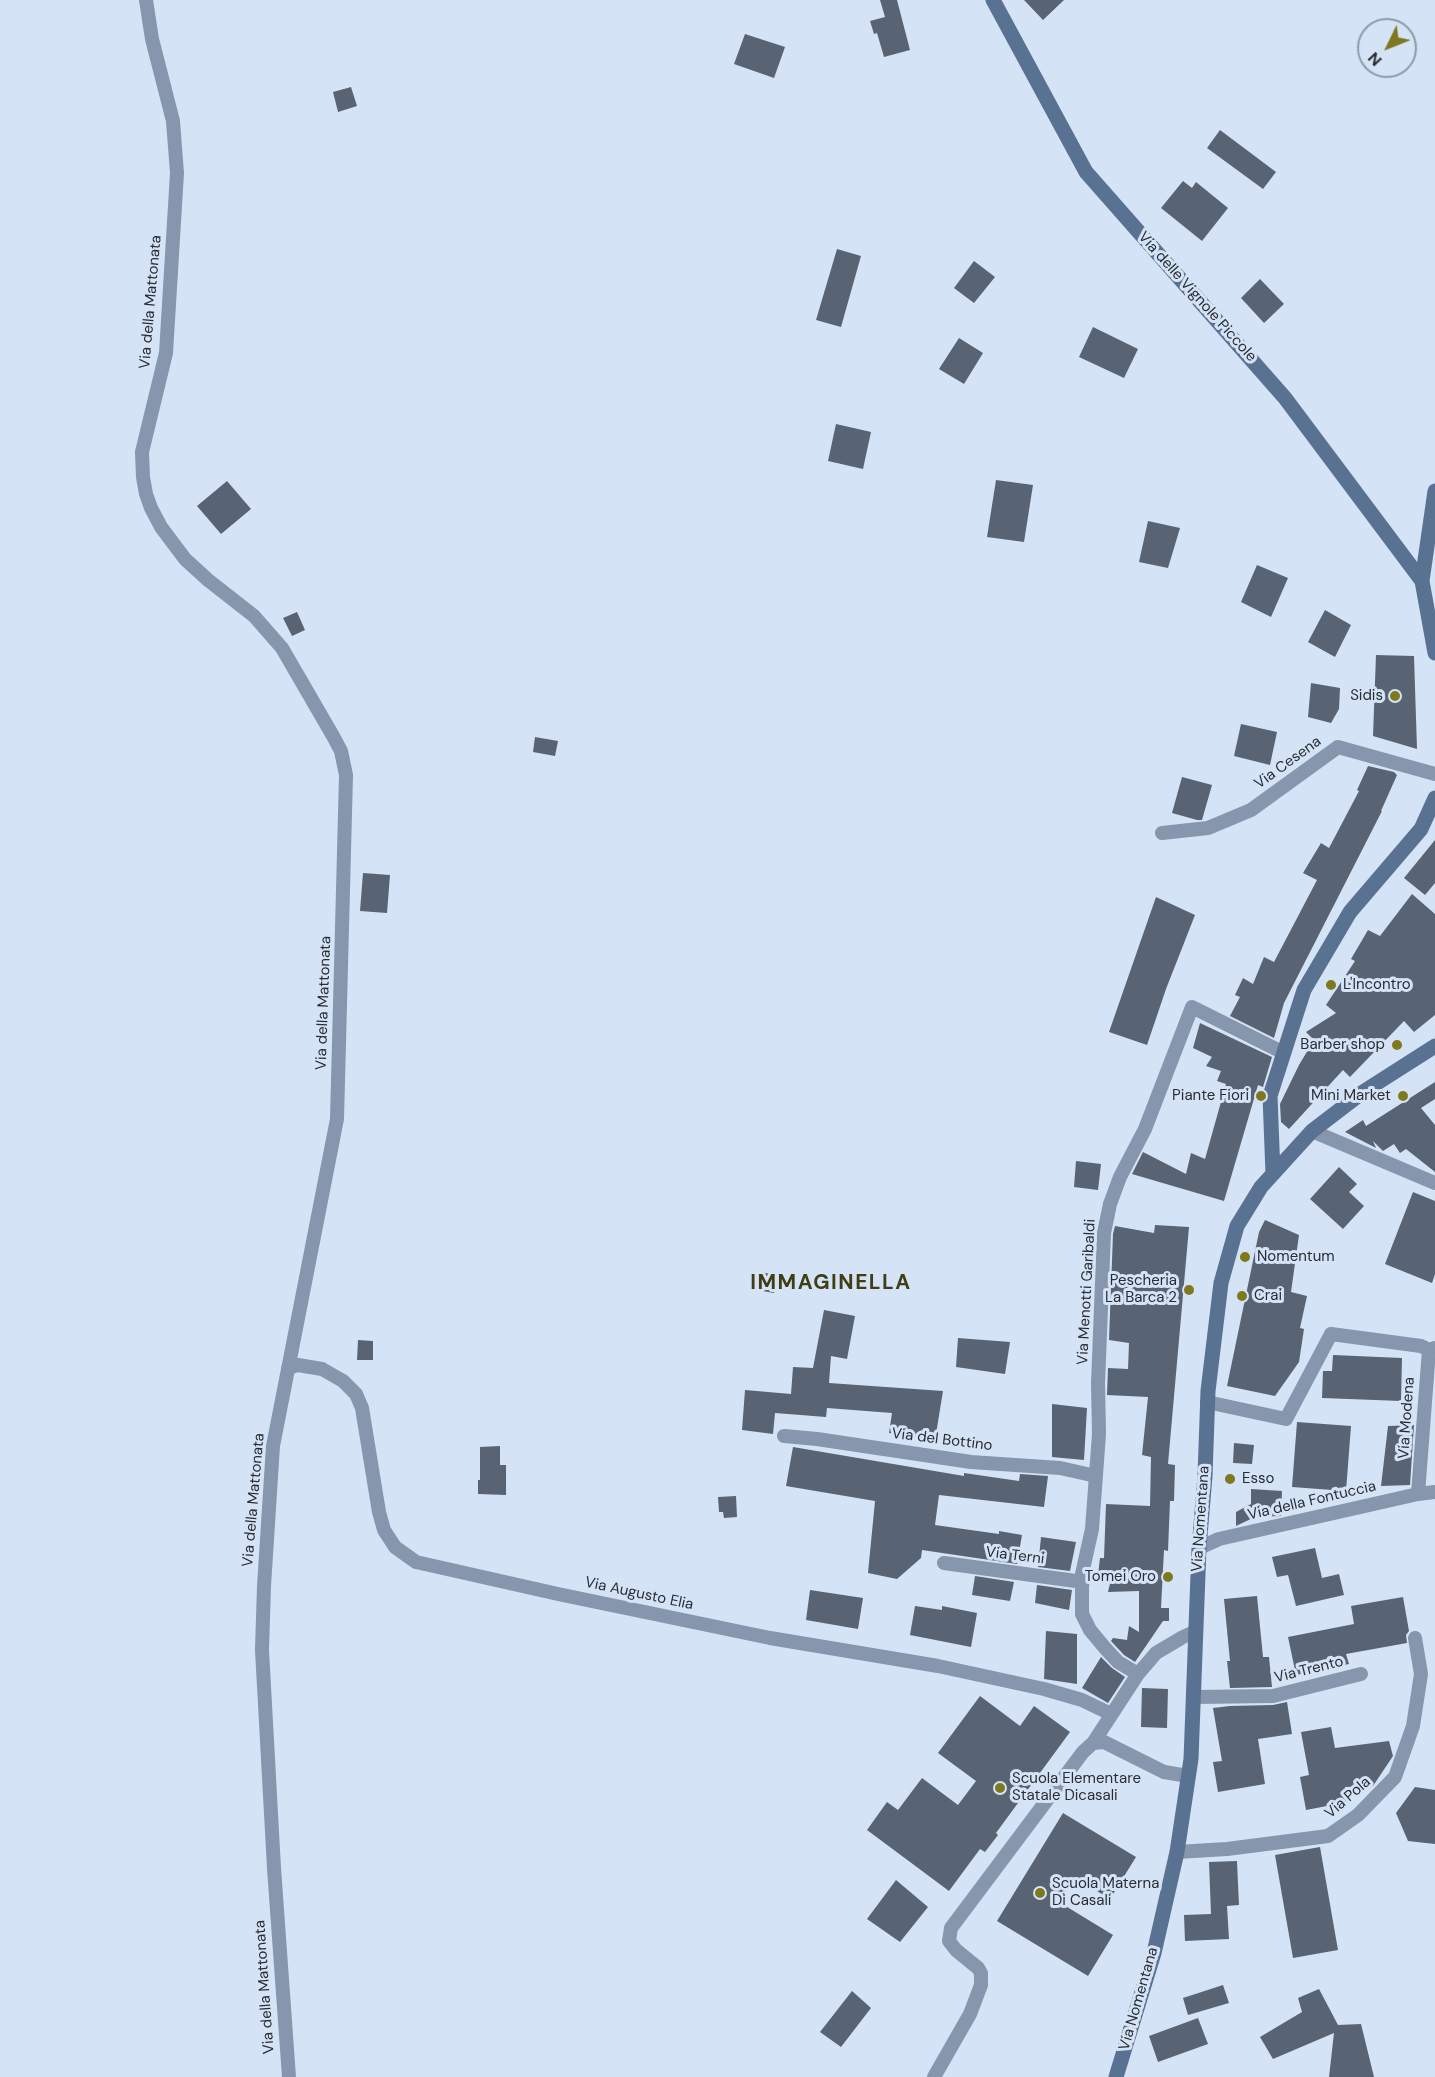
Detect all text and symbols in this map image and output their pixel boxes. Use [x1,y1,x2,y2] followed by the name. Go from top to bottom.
[1357,18,1417,78] north arrow
[1363,48,1387,71] text: N
[1134,228,1260,366] street label: Via delle Vignole Piccole
[136,234,166,370] street label: Via della Mattonata
[1350,687,1383,705] place label: Sidis
[1388,689,1402,703] marker: Sidis
[1251,733,1325,793] street label: Via Cesena
[313,936,335,1070] street label: Via della Mattonata
[1343,976,1411,994] place label: L'Incontro
[1324,978,1338,992] marker: L'Incontro
[1300,1036,1385,1054] place label: Barber shop
[1390,1038,1404,1052] marker: Barber shop
[1172,1087,1249,1105] place label: Piante Fiori
[1311,1087,1391,1105] place label: Mini Market
[1254,1089,1268,1103] marker: Piante Fiori
[1396,1089,1410,1103] marker: Mini Market
[1074,1219,1100,1365] street label: Via Menotti Garibaldi
[1257,1248,1335,1266] place label: Nomentum
[1238,1250,1252,1264] marker: Nomentum
[750,1270,912,1296] district label: IMMAGINELLA
[1105,1272,1177,1307] place label: Pescheria La Barca 2
[1182,1283,1196,1297] marker: Pescheria La Barca 2
[1254,1287,1282,1305] place label: Crai
[1235,1289,1249,1303] marker: Crai
[1395,1376,1419,1460] street label: Via Modena
[891,1425,993,1455] street label: Via del Bottino
[239,1432,269,1568] street label: Via della Mattonata
[1188,1465,1214,1573] street label: Via Nomentana
[1242,1470,1274,1488] place label: Esso
[1223,1472,1237,1486] marker: Esso
[1246,1477,1378,1525] street label: Via della Fontuccia
[985,1543,1045,1569] street label: Via Terni
[1085,1568,1156,1586] place label: Tomei Oro
[1161,1570,1175,1584] marker: Tomei Oro
[583,1574,695,1614] street label: Via Augusto Elia
[1273,1653,1345,1687] street label: Via Trento
[1012,1770,1141,1805] place label: Scuola Elementare Statale Dicasali
[1322,1773,1374,1823] street label: Via Pola
[993,1781,1007,1795] marker: Scuola Elementare Statale Dicasali
[1052,1875,1159,1910] place label: Scuola Materna Di Casali
[1033,1886,1047,1900] marker: Scuola Materna Di Casali
[251,1919,279,2055] street label: Via della Mattonata
[1116,1945,1162,2053] street label: Via Nomentana

